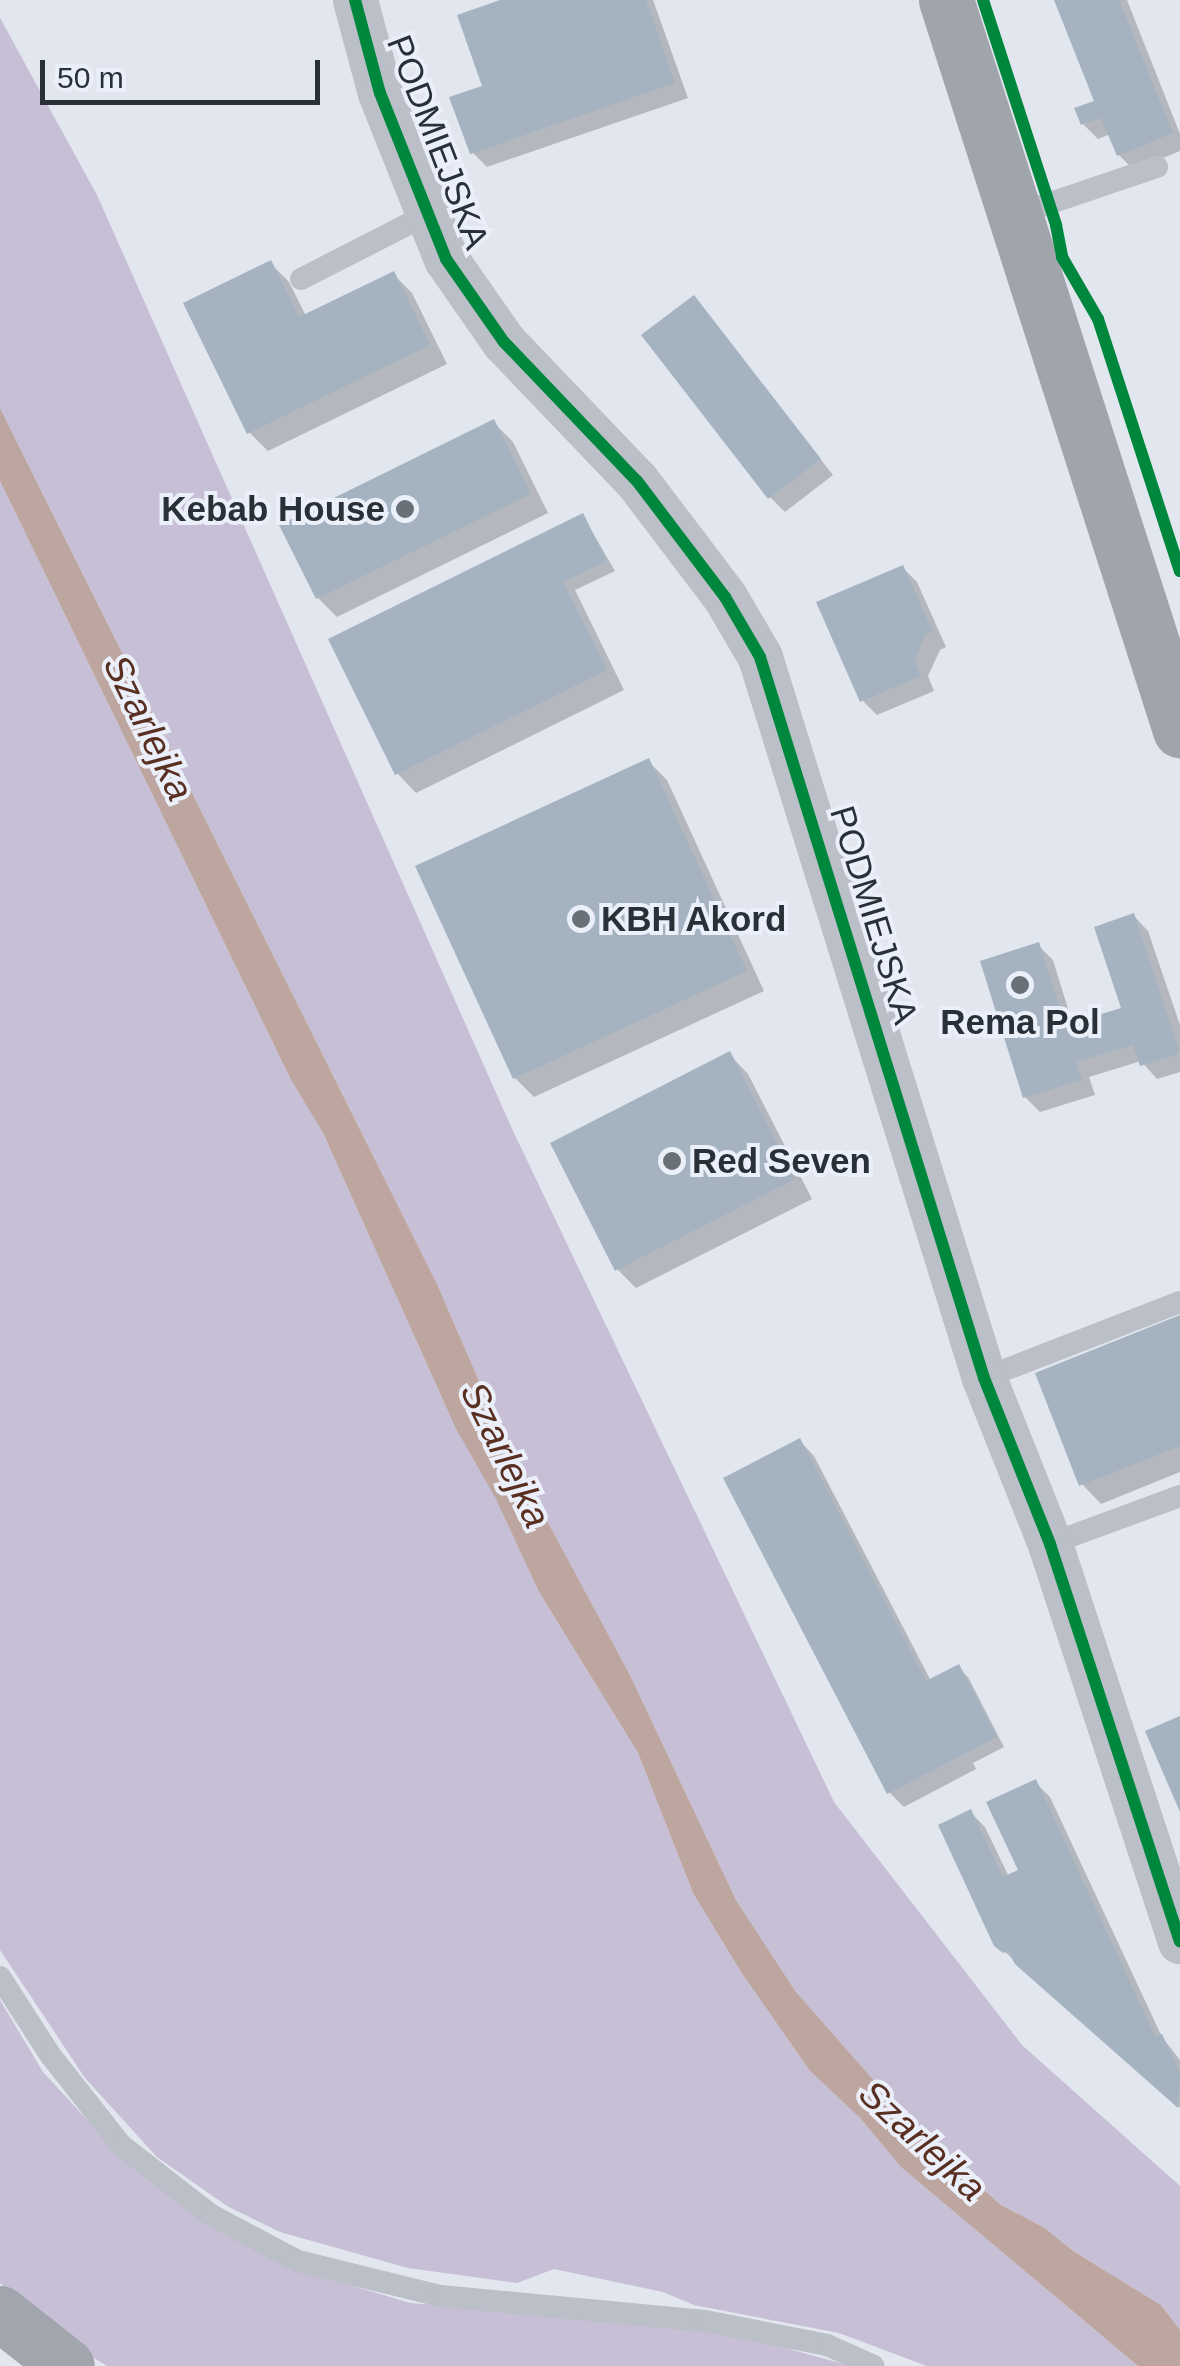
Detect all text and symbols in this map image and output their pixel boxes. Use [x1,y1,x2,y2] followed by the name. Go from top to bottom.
[378,29,498,255] street label: PODMIEJSKA
[45,40,325,102] scale bar
[57,61,124,94] text: 50 m
[161,488,385,530] place label: Kebab House
[394,498,416,520] marker: Kebab House
[93,648,203,808] water label: Szarlejka
[821,801,927,1029] street label: PODMIEJSKA
[601,898,788,940] place label: KBH Akord
[570,908,592,930] marker: KBH Akord
[1009,974,1031,996] marker: Rema Pol
[940,1001,1100,1043] place label: Rema Pol
[692,1140,871,1182] place label: Red Seven
[661,1150,683,1172] marker: Red Seven
[450,1375,560,1535] water label: Szarlejka
[849,2071,995,2211] water label: Szarlejka

